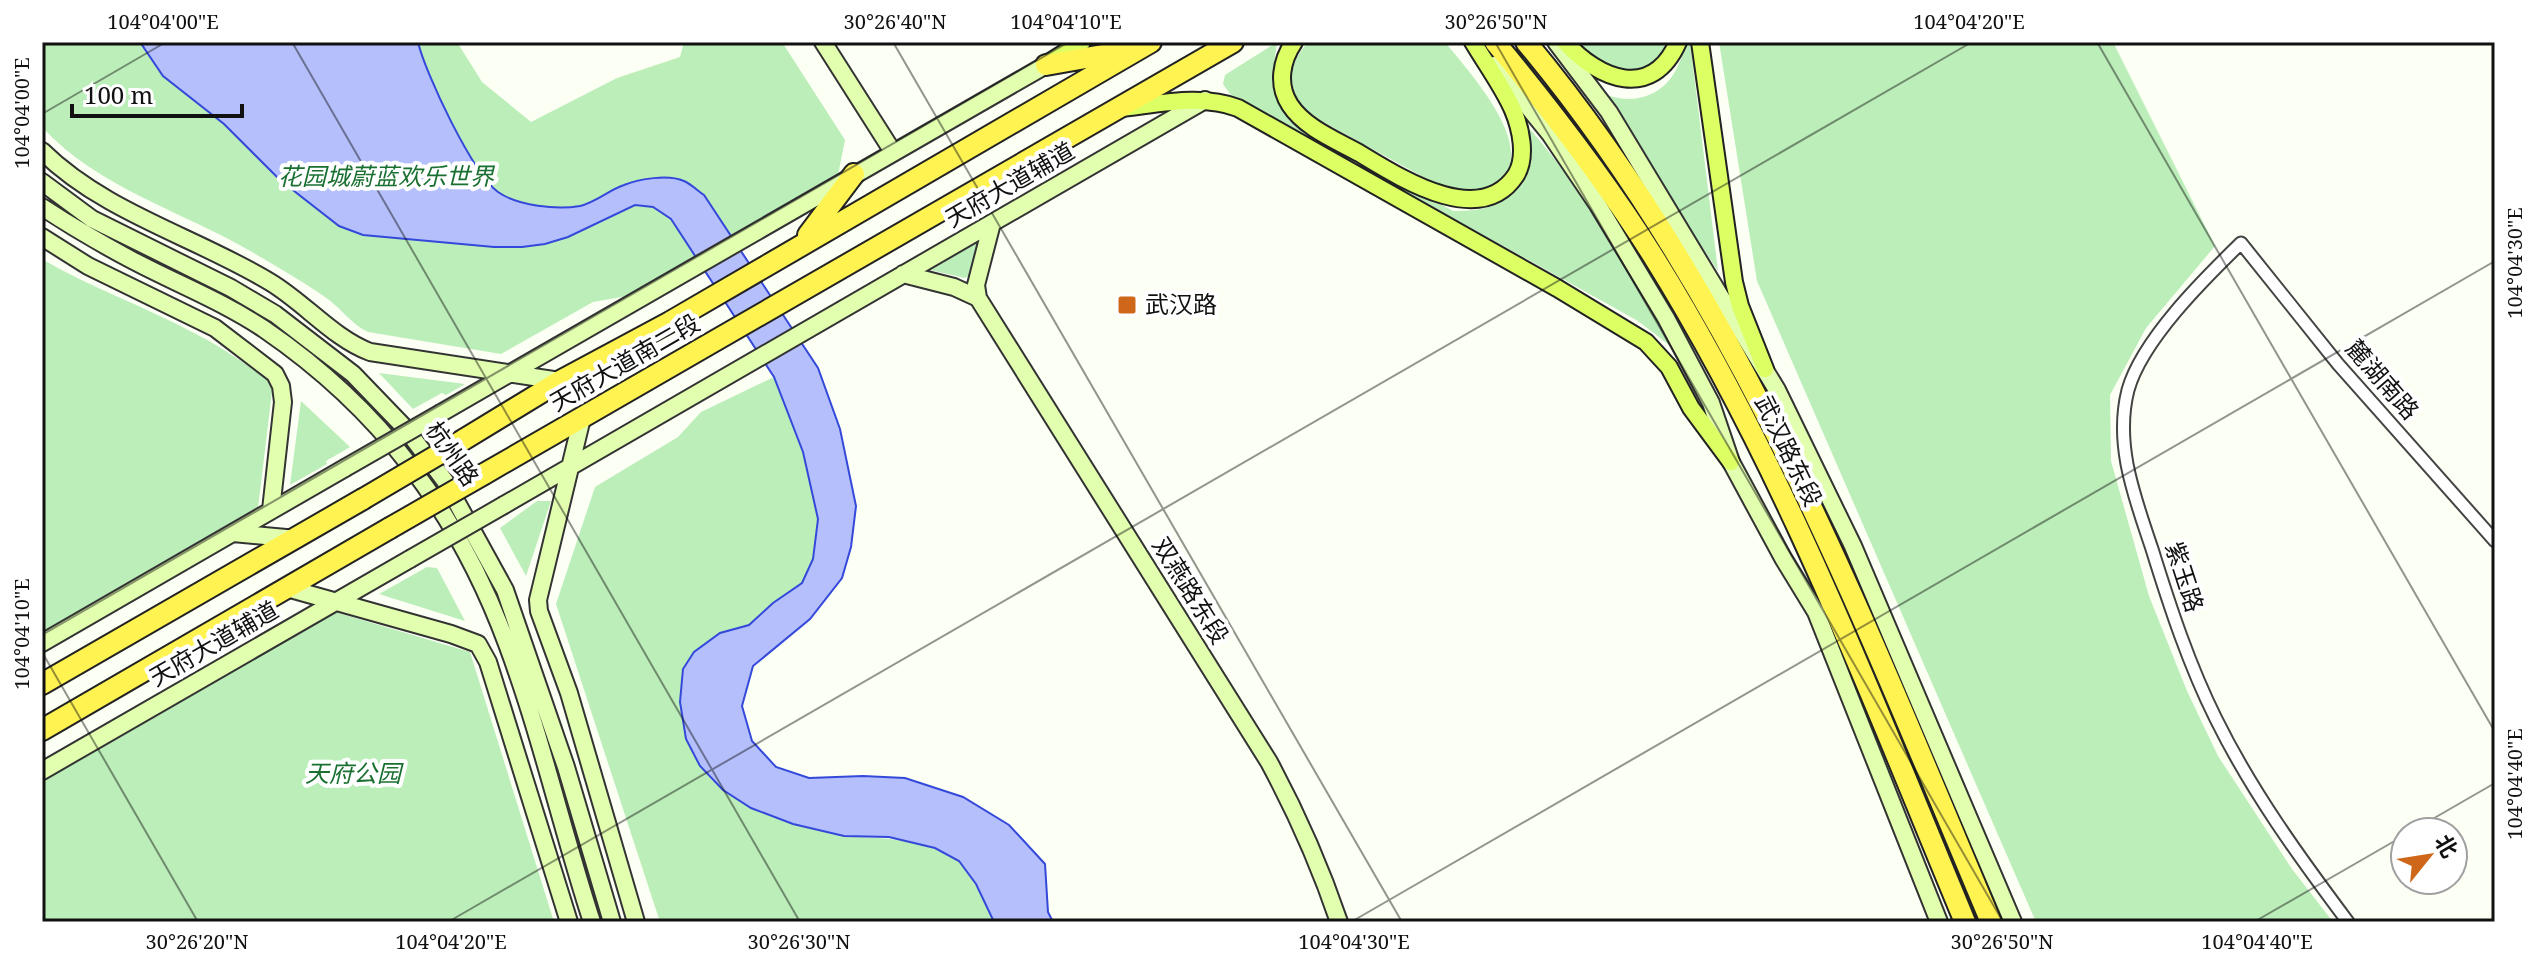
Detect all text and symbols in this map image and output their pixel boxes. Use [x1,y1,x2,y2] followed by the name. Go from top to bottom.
[107,8,219,35] text: 104°04'00"E
[844,8,946,35] text: 30°26'40"N
[1010,8,1122,35] text: 104°04'10"E
[1445,8,1547,35] text: 30°26'50"N
[1913,8,2025,35] text: 104°04'20"E
[8,57,35,169] text: 104°04'00"E
[72,68,242,118] scale bar
[84,78,153,111] text: 100 m
[939,133,1080,234] street label: 天府大道辅道
[278,159,496,192] park label: 花园城蔚蓝欢乐世界
[2501,207,2528,319] text: 104°04'30"E
[1145,287,1217,320] place label: 武汉路
[1116,294,1138,316] marker: 武汉路
[543,305,705,418] street label: 天府大道南二段
[2339,332,2427,426] street label: 麓湖南路
[1748,389,1830,512] street label: 武汉路东段
[419,414,487,492] street label: 杭州路
[1145,531,1237,650] street label: 双燕路东段
[2159,537,2212,616] street label: 紫玉路
[8,578,35,690] text: 104°04'10"E
[143,592,284,693] street label: 天府大道辅道
[2501,728,2528,840] text: 104°04'40"E
[305,756,404,789] park label: 天府公园
[2389,816,2469,896] north arrow
[2429,828,2466,863] text: 北
[146,928,248,955] text: 30°26'20"N
[395,928,507,955] text: 104°04'20"E
[748,928,850,955] text: 30°26'30"N
[1298,928,1410,955] text: 104°04'30"E
[1951,928,2053,955] text: 30°26'50"N
[2201,928,2313,955] text: 104°04'40"E

